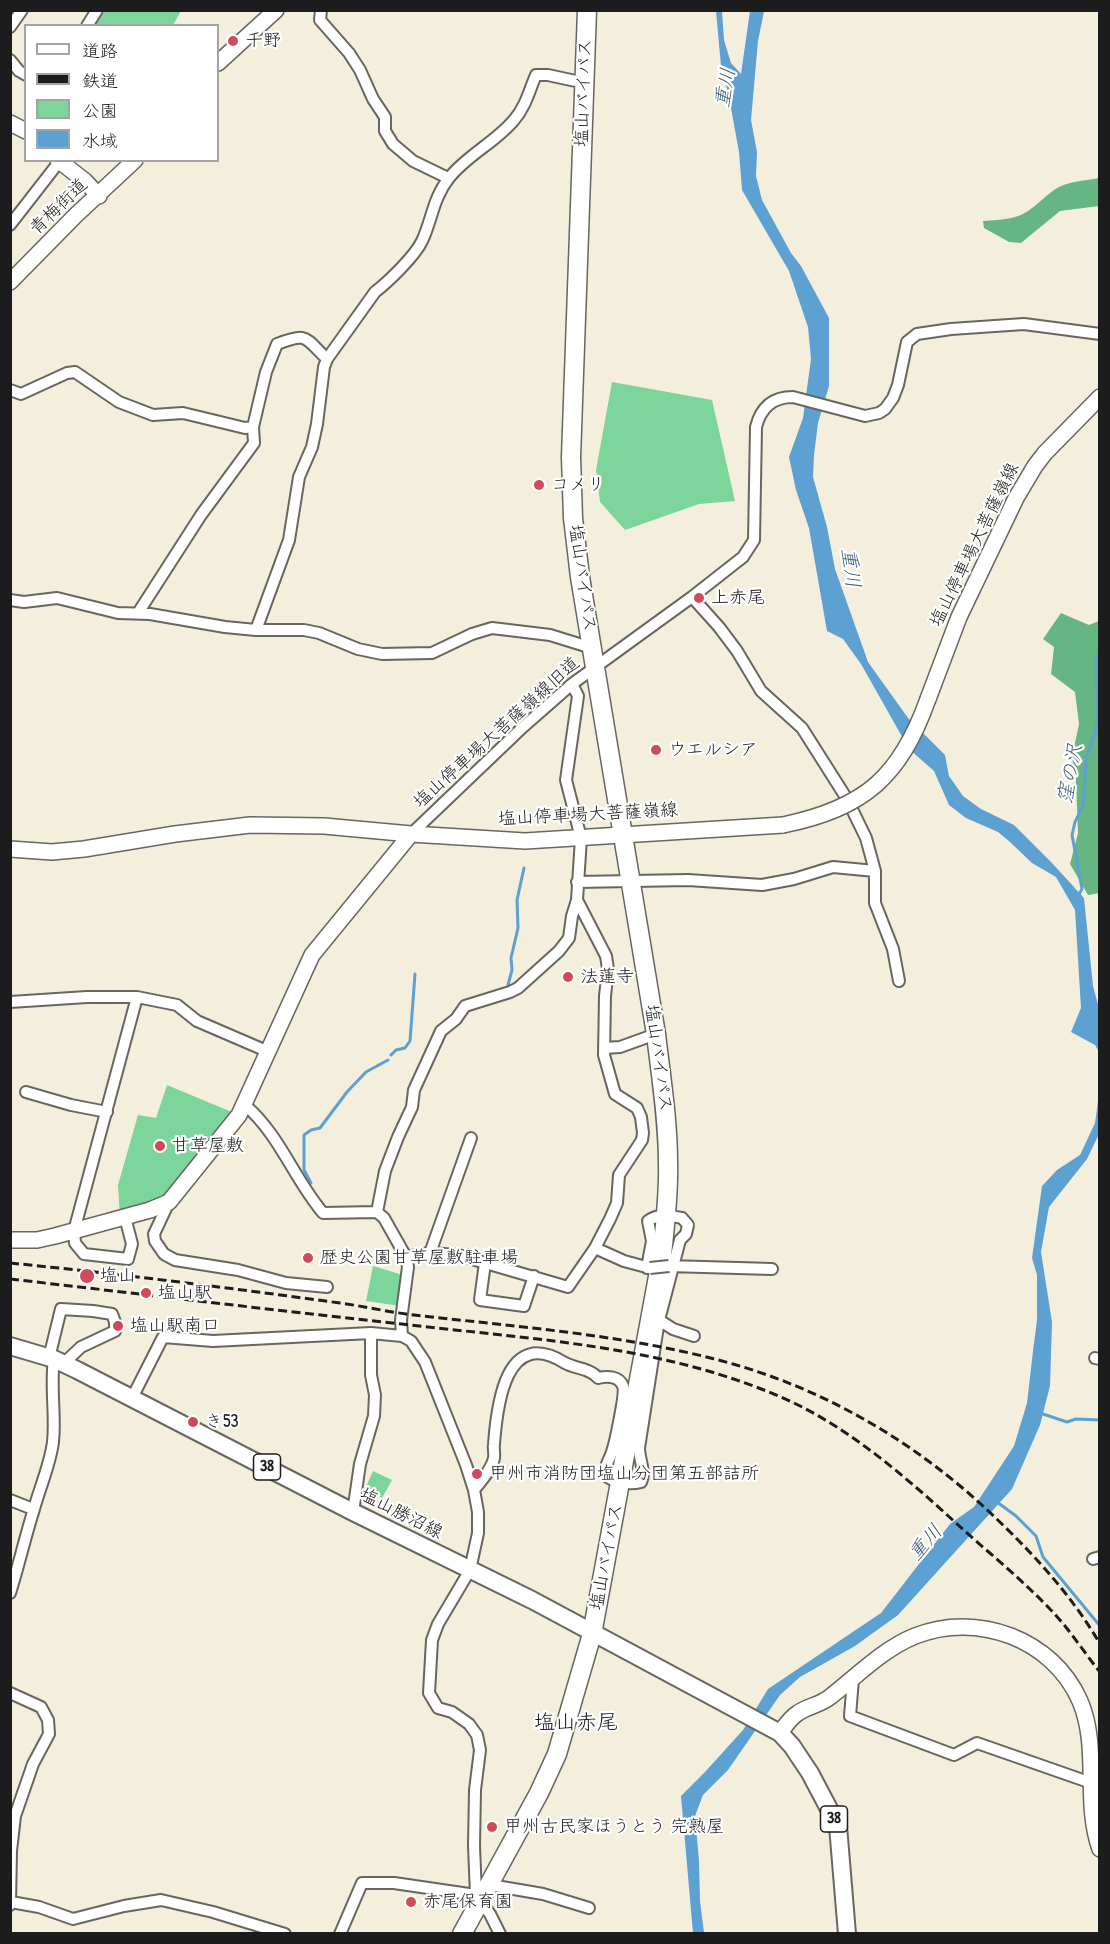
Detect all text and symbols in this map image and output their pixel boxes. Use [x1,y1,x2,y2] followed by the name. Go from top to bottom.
[24,24,219,162] legend
[245,30,281,52] place label: 千野
[226,34,240,48] marker: 千野
[82,38,118,63] text: 道路
[571,39,597,147] street label: 塩山バイパス
[711,66,741,110] water label: 重川
[82,68,118,93] text: 鉄道
[82,98,118,123] text: 公園
[82,128,118,153] text: 水域
[26,174,92,240] street label: 青梅街道
[926,459,1024,631] street label: 塩山停車場大菩薩嶺線
[551,474,605,496] place label: コメリ
[532,478,546,492] marker: コメリ
[564,523,600,633] street label: 塩山バイパス
[836,547,864,589] water label: 重川
[711,587,765,609] place label: 上赤尾
[692,591,706,605] marker: 上赤尾
[410,653,584,813] street label: 塩山停車場大菩薩嶺線旧道
[668,739,758,761] place label: ウエルシア
[1054,742,1088,806] water label: 窪の沢
[649,743,663,757] marker: ウエルシア
[498,800,678,830] street label: 塩山停車場大菩薩嶺線
[580,966,634,988] place label: 法蓮寺
[561,970,575,984] marker: 法蓮寺
[640,1003,676,1113] street label: 塩山バイパス
[172,1135,244,1157] place label: 甘草屋敷
[153,1139,167,1153] marker: 甘草屋敷
[320,1247,518,1269] place label: 歴史公園甘草屋敷駐車場
[301,1251,315,1265] marker: 歴史公園甘草屋敷駐車場
[100,1265,136,1287] place label: 塩山
[78,1267,96,1285] marker: 塩山
[158,1282,212,1304] place label: 塩山駅
[139,1286,153,1300] marker: 塩山駅
[130,1315,220,1337] place label: 塩山駅南口
[111,1319,125,1333] marker: 塩山駅南口
[205,1411,239,1433] place label: き53
[186,1415,200,1429] marker: き53
[254,1454,280,1480] road number: 38
[489,1463,759,1485] place label: 甲州市消防団塩山分団第五部詰所
[470,1467,484,1481] marker: 甲州市消防団塩山分団第五部詰所
[356,1484,446,1544] street label: 塩山勝沼線
[586,1502,628,1612] street label: 塩山バイパス
[904,1520,948,1566] water label: 重川
[534,1710,618,1736] district label: 塩山赤尾
[820,1806,848,1832] road number: 38
[504,1816,724,1838] place label: 甲州古民家ほうとう 完熟屋
[485,1820,499,1834] marker: 甲州古民家ほうとう 完熟屋
[423,1891,513,1913] place label: 赤尾保育園
[404,1895,418,1909] marker: 赤尾保育園

